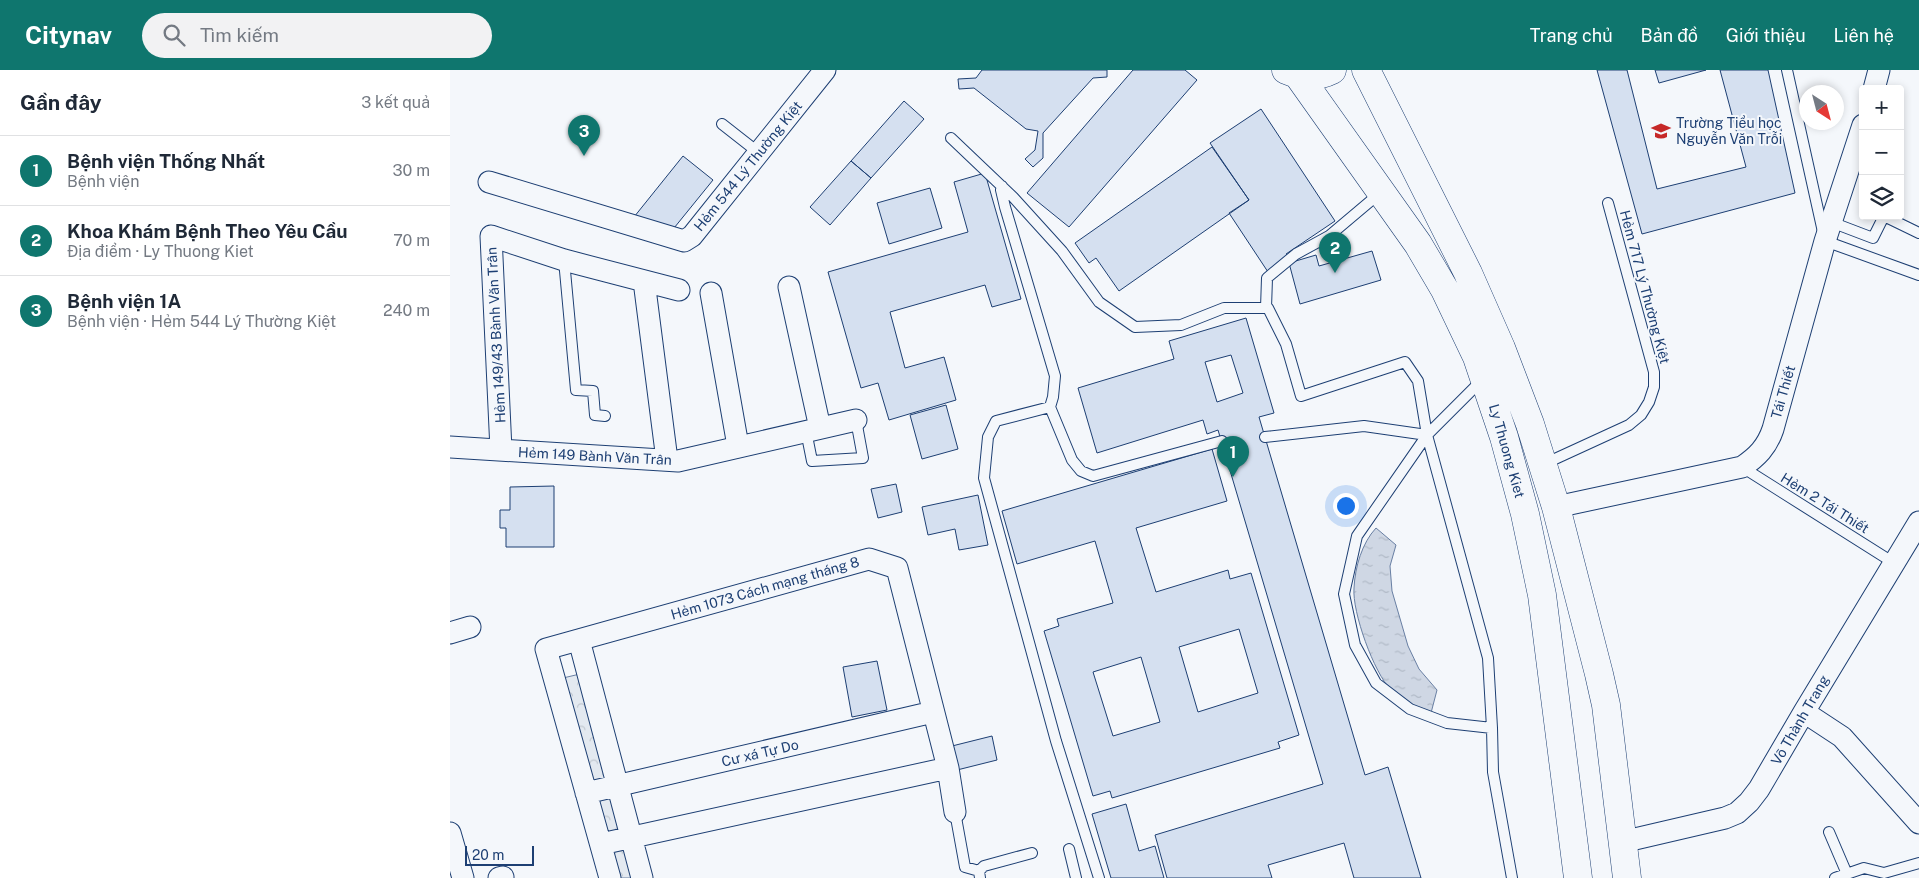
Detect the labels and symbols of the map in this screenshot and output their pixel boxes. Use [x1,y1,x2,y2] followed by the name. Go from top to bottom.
[1799,85,1844,130] north arrow
[691,98,805,234] street label: Hẻm 544 Lý Thường Kiệt
[568,115,600,156] pin: 3
[1676,115,1782,147] place label: Trường Tiểu học Nguyễn Văn Trỗi
[1650,120,1672,142] school or university icon: Trường Tiểu học Nguyễn Văn Trỗi
[1617,208,1673,366] street label: Hẻm 717 Lý Thường Kiệt
[1319,232,1351,273] pin: 2
[483,246,509,424] street label: Hẻm 149/43 Bành Văn Trân
[1768,363,1798,421] street label: Tái Thiết
[1486,402,1528,500] street label: Ly Thuong Kiet
[1217,436,1249,477] pin: 1
[518,444,672,468] street label: Hẻm 149 Bành Văn Trân
[1778,470,1872,536] street label: Hẻm 2 Tái Thiết
[1333,493,1359,519] your location
[669,553,861,623] street label: Hẻm 1073 Cách mạng tháng 8
[1768,672,1832,768] street label: Võ Thành Trang
[720,736,800,770] street label: Cư xá Tự Do
[465,843,534,866] scale bar

